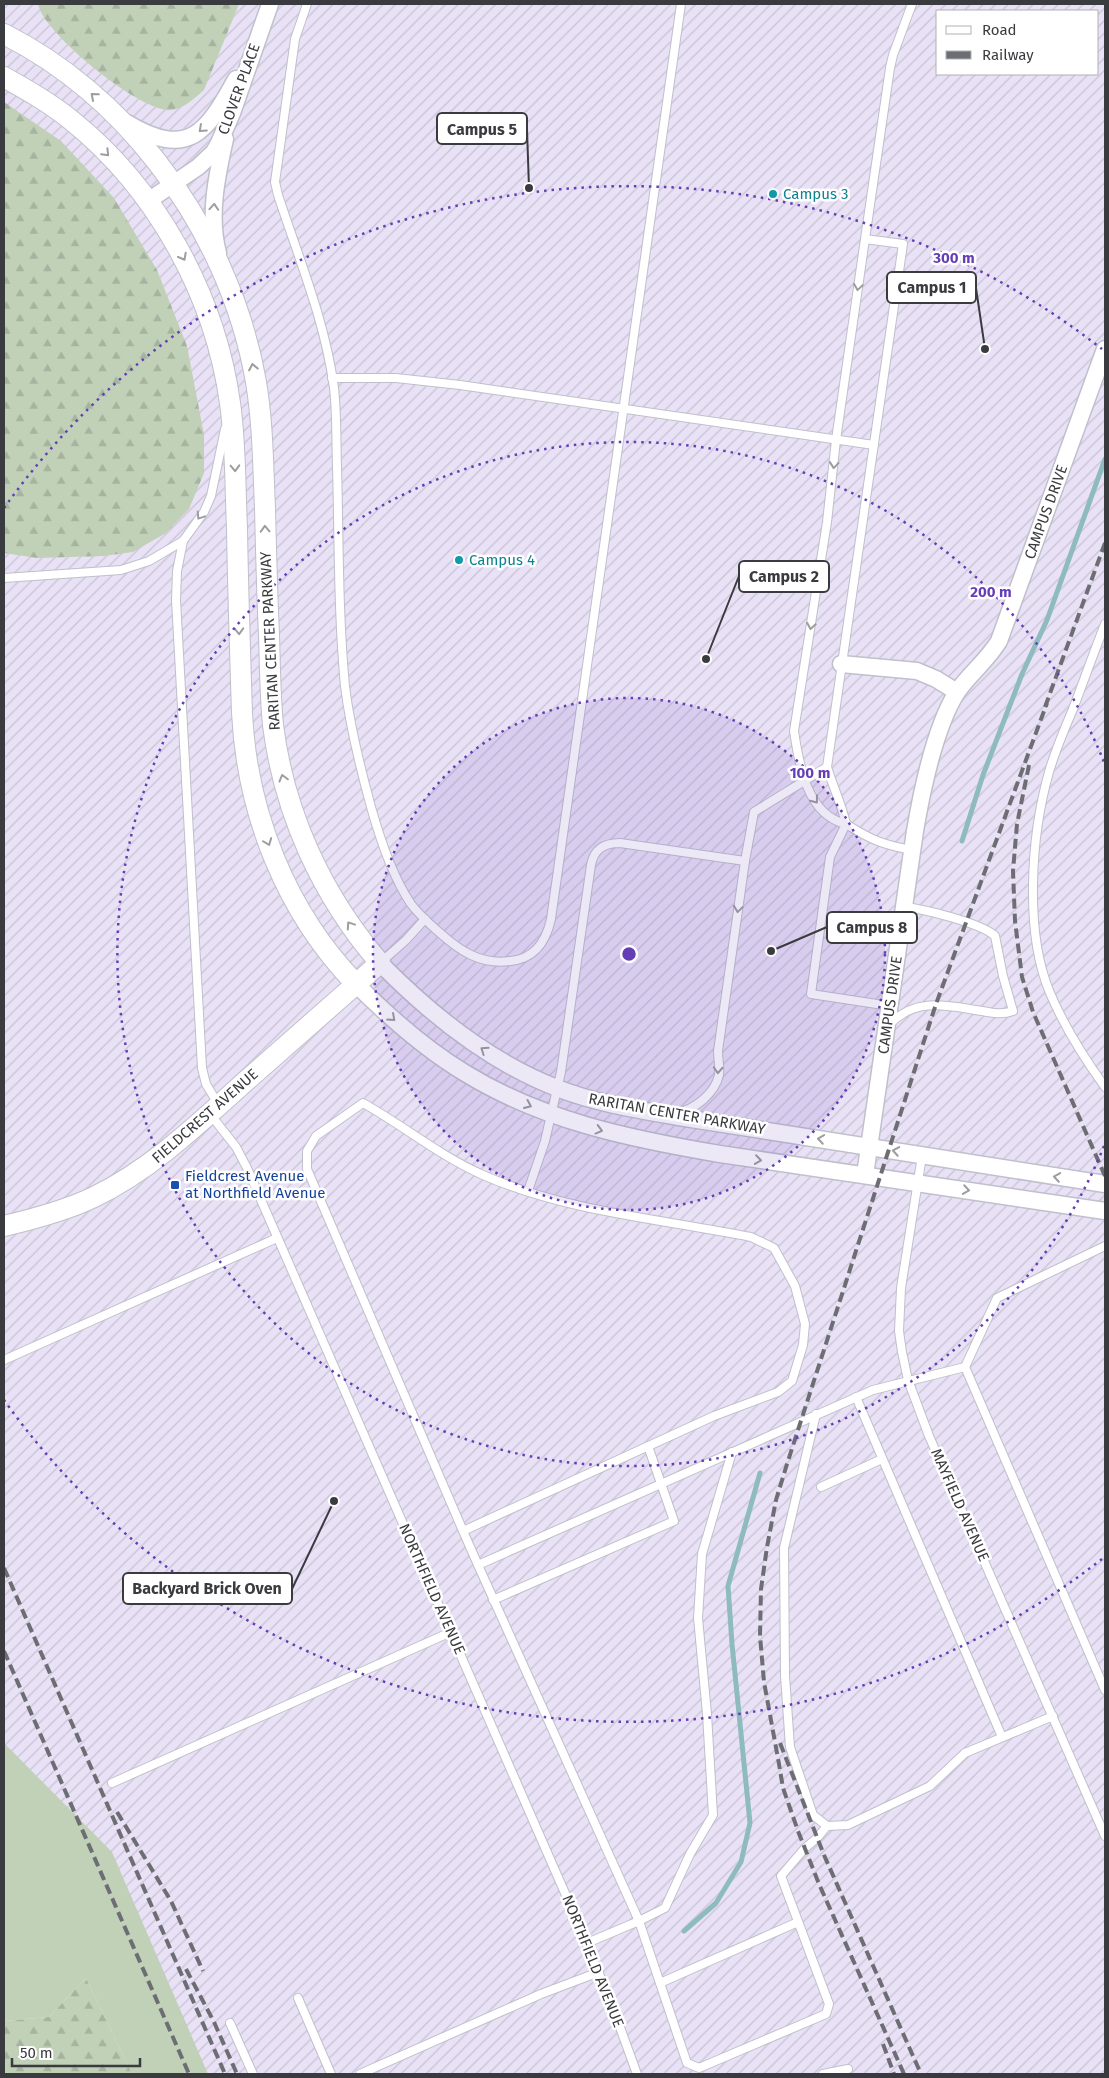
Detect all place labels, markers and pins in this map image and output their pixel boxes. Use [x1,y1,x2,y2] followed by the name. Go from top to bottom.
[437,113,527,144] callout: Campus 5
[783,185,848,203] place label: Campus 3
[767,188,779,200] marker: Campus 3
[887,272,976,303] callout: Campus 1
[469,551,535,569] place label: Campus 4
[453,554,465,566] marker: Campus 4
[739,561,829,592] callout: Campus 2
[827,912,917,943] callout: Campus 8
[620,945,638,963] centre of rings
[185,1167,325,1202] place label: Fieldcrest Avenue at Northfield Avenue
[169,1179,181,1191] marker: Fieldcrest Avenue at Northfield Avenue
[123,1573,292,1604] callout: Backyard Brick Oven

